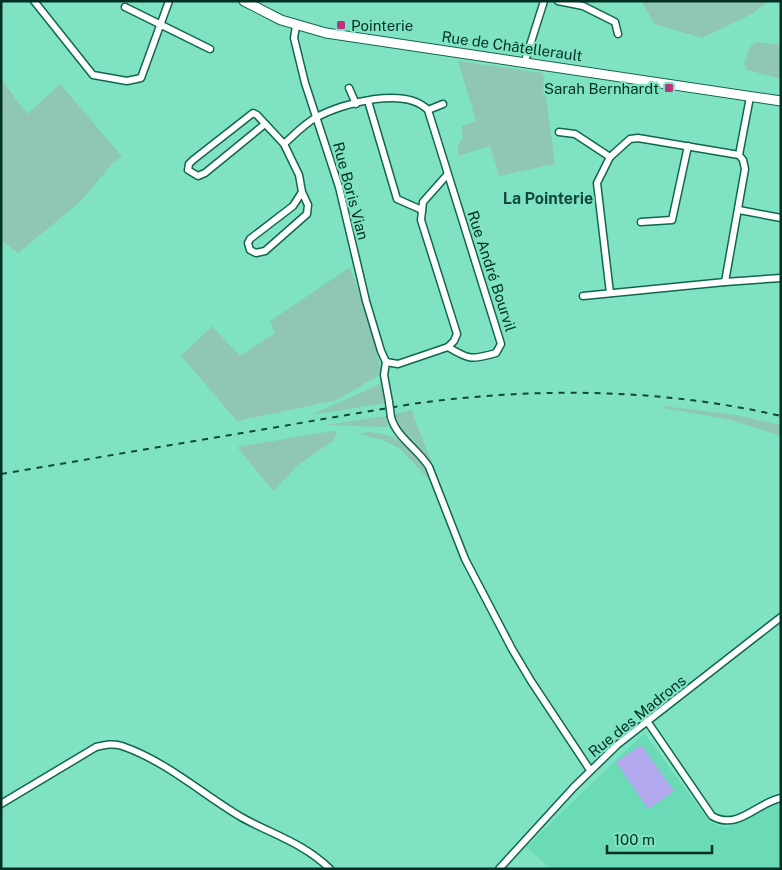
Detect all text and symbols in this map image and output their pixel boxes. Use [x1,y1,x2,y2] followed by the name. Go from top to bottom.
[351,17,413,34] place label: Pointerie
[335,19,347,31] marker: Pointerie
[440,28,584,64] street label: Rue de Châtellerault
[544,80,659,97] place label: Sarah Bernhardt
[663,82,675,94] marker: Sarah Bernhardt
[330,140,372,242] street label: Rue Boris Vian
[503,189,593,208] district label: La Pointerie
[464,208,520,334] street label: Rue André Bourvil
[585,672,689,760] street label: Rue des Madrons
[607,822,712,854] scale bar
[614,831,655,848] text: 100 m

